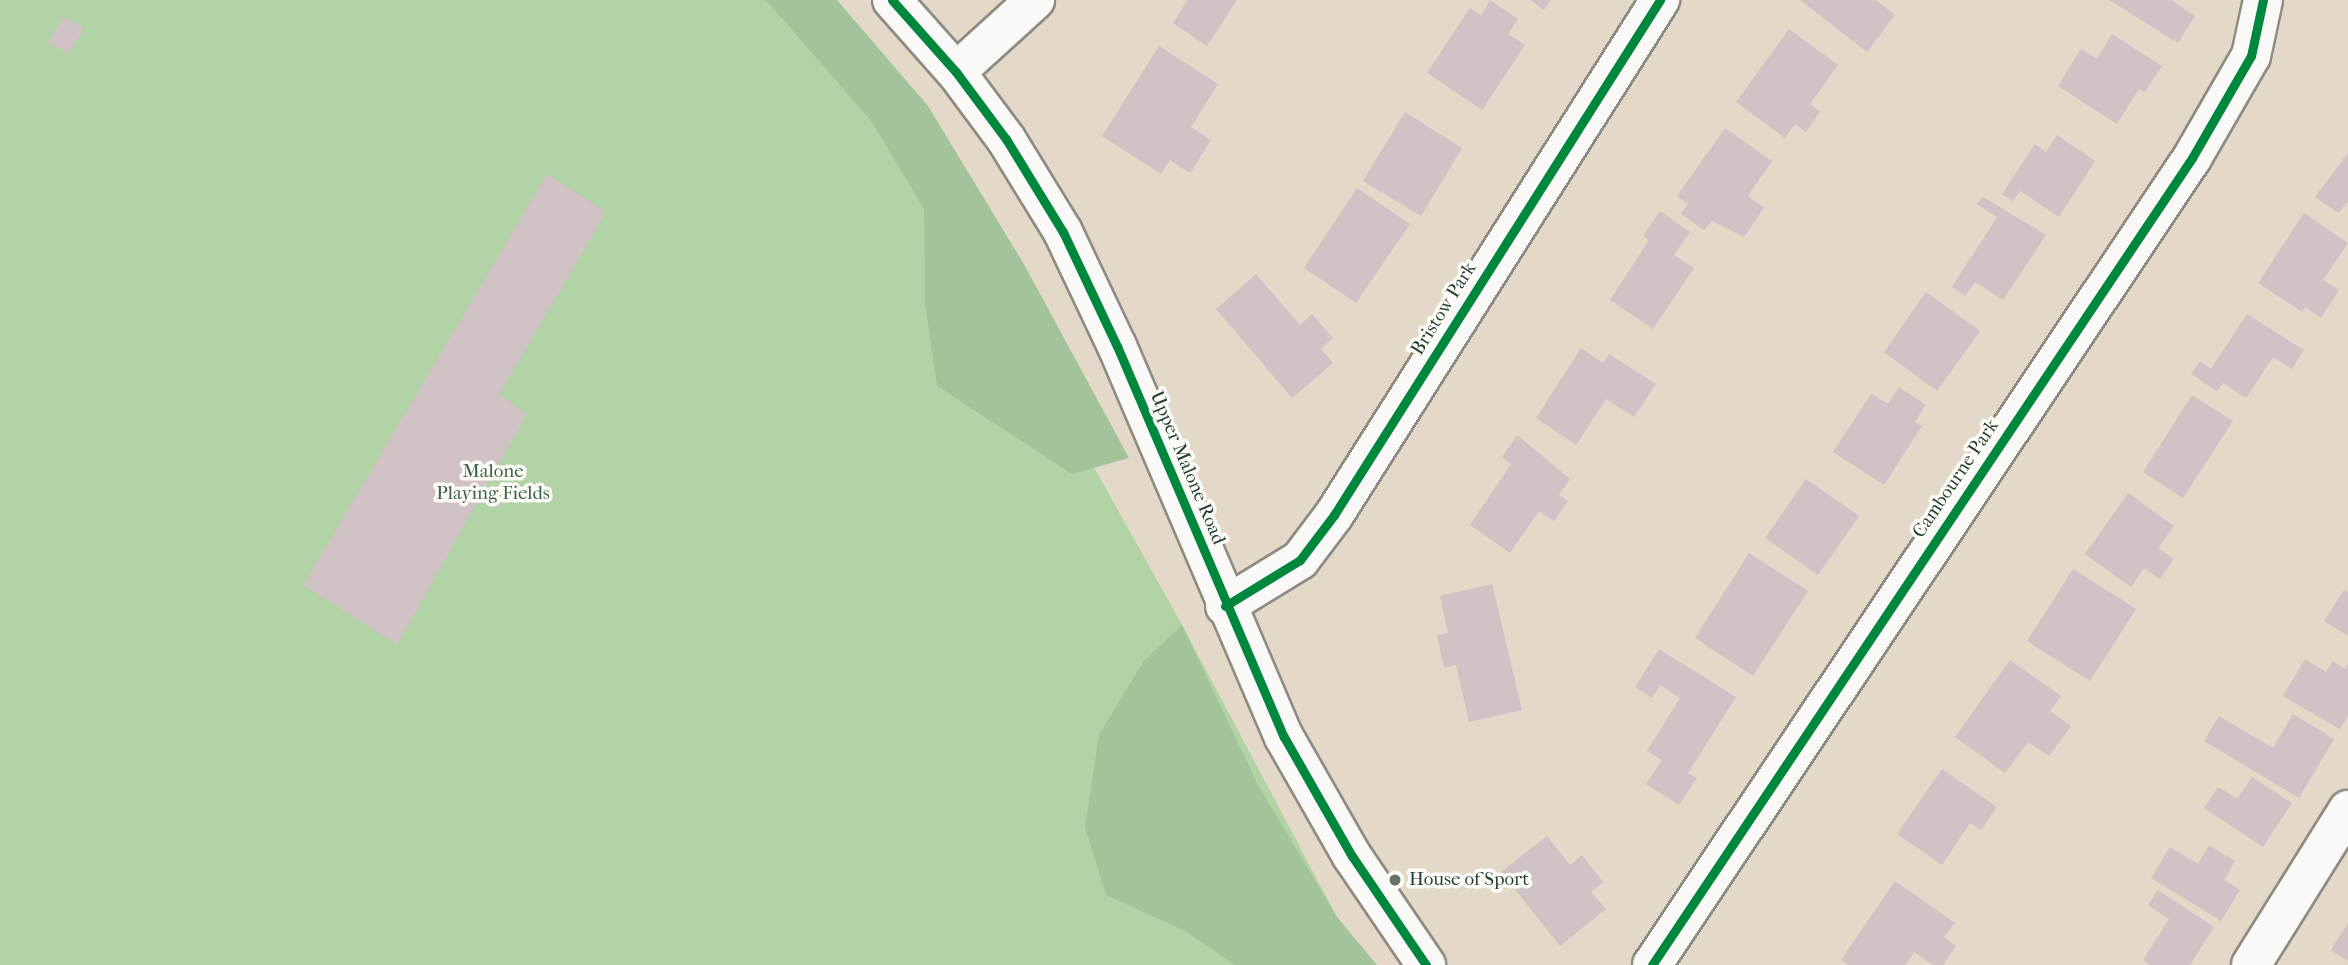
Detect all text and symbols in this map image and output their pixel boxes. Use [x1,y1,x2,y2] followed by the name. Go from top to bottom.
[1406,258,1482,360] street label: Bristow Park
[1144,388,1230,548] street label: Upper Malone Road
[1908,416,2004,542] street label: Cambourne Park
[436,461,550,505] park label: Malone Playing Fields
[1409,869,1529,891] place label: House of Sport
[1387,872,1403,888] marker: House of Sport

